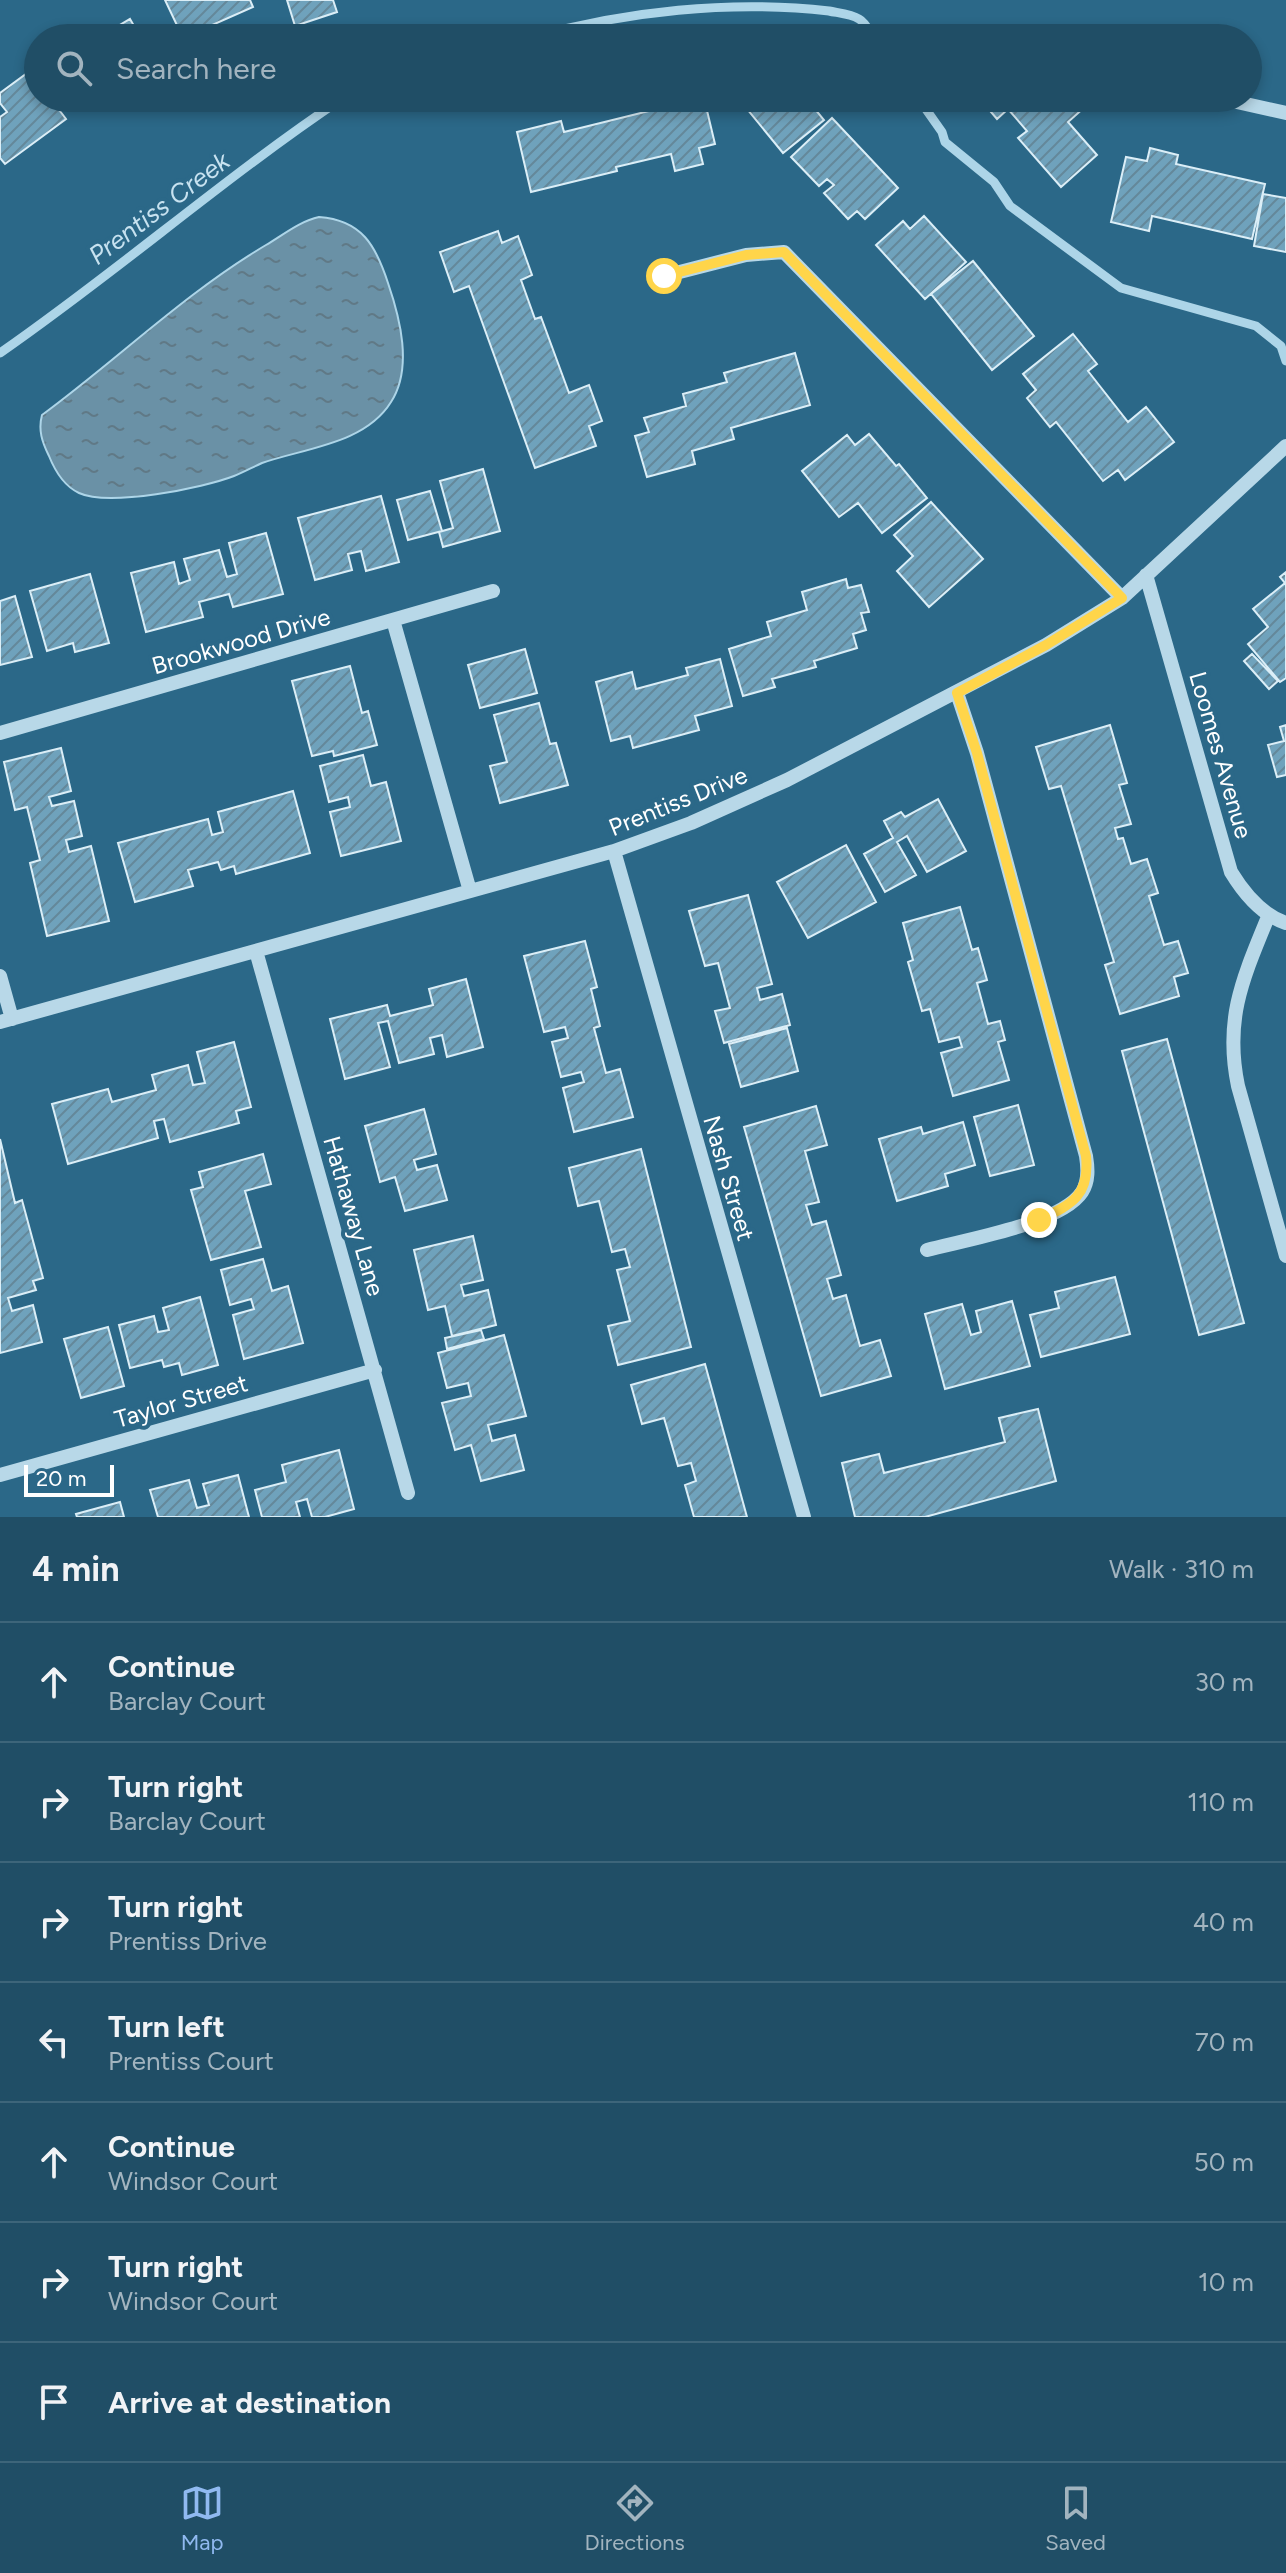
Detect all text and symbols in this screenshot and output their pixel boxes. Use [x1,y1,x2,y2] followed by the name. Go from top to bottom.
[24,24,1262,112] search box
[52,46,96,90] icon: search
[116,50,276,87] text: Search here
[82,144,237,271] water label: Prentiss Creek
[646,258,682,294] route start
[149,602,333,680] street label: Brookwood Drive
[1183,668,1259,842] street label: Loomes Avenue
[604,760,752,842] street label: Prentiss Drive
[697,1112,761,1244] street label: Nash Street
[317,1133,391,1299] street label: Hathaway Lane
[1021,1202,1057,1238] route end
[111,1368,251,1434] street label: Taylor Street
[24,1461,114,1497] scale bar
[36,1465,87,1492] text: 20 m
[32,1549,119,1590] text: 4 min
[1109,1553,1254,1585] text: Walk · 310 m
[108,1648,235,1685] text: Continue
[32,1660,76,1704] icon: ahead
[1195,1666,1254,1698] text: 30 m
[108,1685,266,1717] text: Barclay Court
[108,1768,243,1805] text: Turn right
[32,1780,76,1824] icon: right
[1187,1786,1254,1818] text: 110 m
[108,1805,266,1837] text: Barclay Court
[108,1888,243,1925] text: Turn right
[32,1900,76,1944] icon: right
[1193,1906,1254,1938] text: 40 m
[108,1925,267,1957] text: Prentiss Drive
[108,2008,225,2045] text: Turn left
[32,2020,76,2064] icon: left
[1195,2026,1254,2058] text: 70 m
[108,2045,274,2077] text: Prentiss Court
[108,2128,235,2165] text: Continue
[32,2140,76,2184] icon: ahead
[1194,2146,1254,2178] text: 50 m
[108,2165,278,2197] text: Windsor Court
[108,2248,243,2285] text: Turn right
[32,2260,76,2304] icon: right
[1198,2266,1254,2298] text: 10 m
[108,2285,278,2317] text: Windsor Court
[32,2380,76,2424] icon: arrive
[108,2384,391,2421] text: Arrive at destination
[180,2481,224,2556] tab: Map
[585,2481,685,2556] tab: Directions
[1045,2481,1106,2556] tab: Saved

